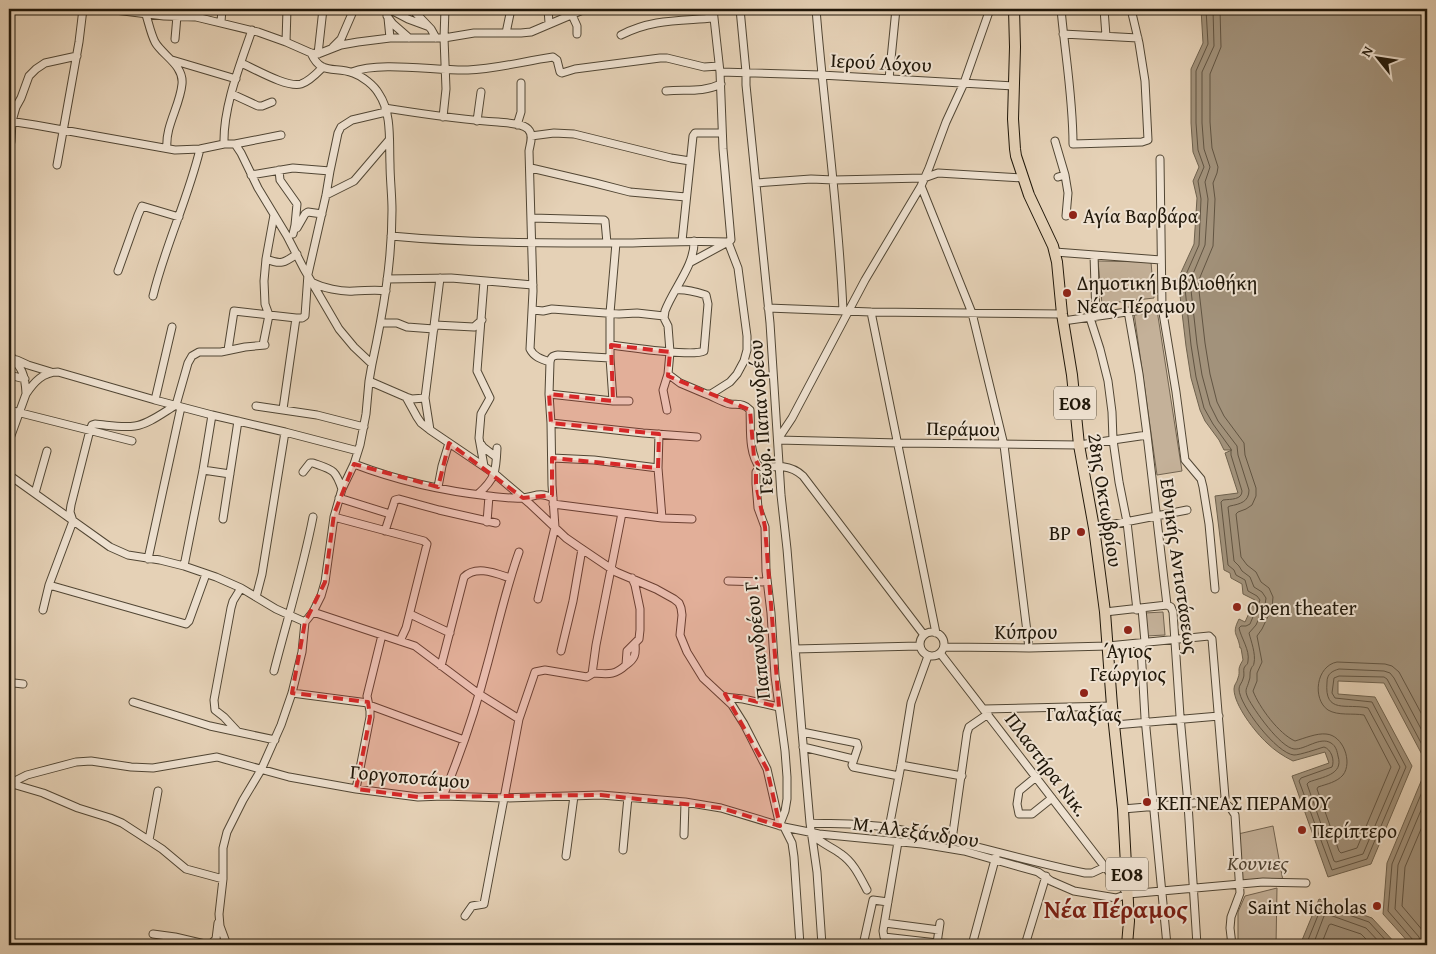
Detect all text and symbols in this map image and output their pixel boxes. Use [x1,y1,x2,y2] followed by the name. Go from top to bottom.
[1354,32,1404,82] north arrow
[1356,42,1378,61] text: N
[830,45,932,79] street label: Ιερού Λόχου
[1083,201,1199,230] place label: Αγία Βαρβάρα
[1067,209,1079,221] marker: Αγία Βαρβάρα
[1077,268,1257,320] place label: Δημοτική Βιβλιοθήκη Νέας Πέραμου
[1061,287,1073,299] marker: Δημοτική Βιβλιοθήκη Νέας Πέραμου
[740,339,780,495] street label: Γεώρ. Παπανδρέου
[1054,386,1096,419] road number: ΕΟ8
[926,413,1000,443] street label: Περάμου
[1081,431,1131,569] street label: 28ης Οκτωβρίου
[1153,476,1207,656] street label: Εθνικής Αντιστάσεως
[1049,518,1071,547] place label: BP
[1075,526,1087,538] marker: BP
[735,575,777,701] street label: Παπανδρέου Γ.
[1247,593,1357,622] place label: Open theater
[1231,601,1243,613] marker: Open theater
[995,617,1057,646] street label: Κύπρου
[1122,624,1134,636] marker: Άγιος Γεώργιος
[1090,636,1166,688] place label: Άγιος Γεώργιος
[1078,687,1090,699] marker: Γαλαξίας
[1046,699,1122,728] place label: Γαλαξίας
[998,706,1096,822] street label: Πλαστήρα Νικ.
[349,756,471,796] street label: Γοργοποτάμου
[1157,788,1331,817] place label: ΚΕΠ ΝΕΑΣ ΠΕΡΑΜΟΥ
[1141,796,1153,808] marker: ΚΕΠ ΝΕΑΣ ΠΕΡΑΜΟΥ
[851,808,981,854] street label: Μ. Αλεξάνδρου
[1312,816,1397,845] place label: Περίπτερο
[1296,824,1308,836] marker: Περίπτερο
[1226,848,1290,877] park label: Κουνιες
[1106,858,1148,891] road number: ΕΟ8
[1044,891,1188,927] district label: Νέα Πέραμος
[1248,892,1367,921] place label: Saint Nicholas
[1371,900,1383,912] marker: Saint Nicholas

